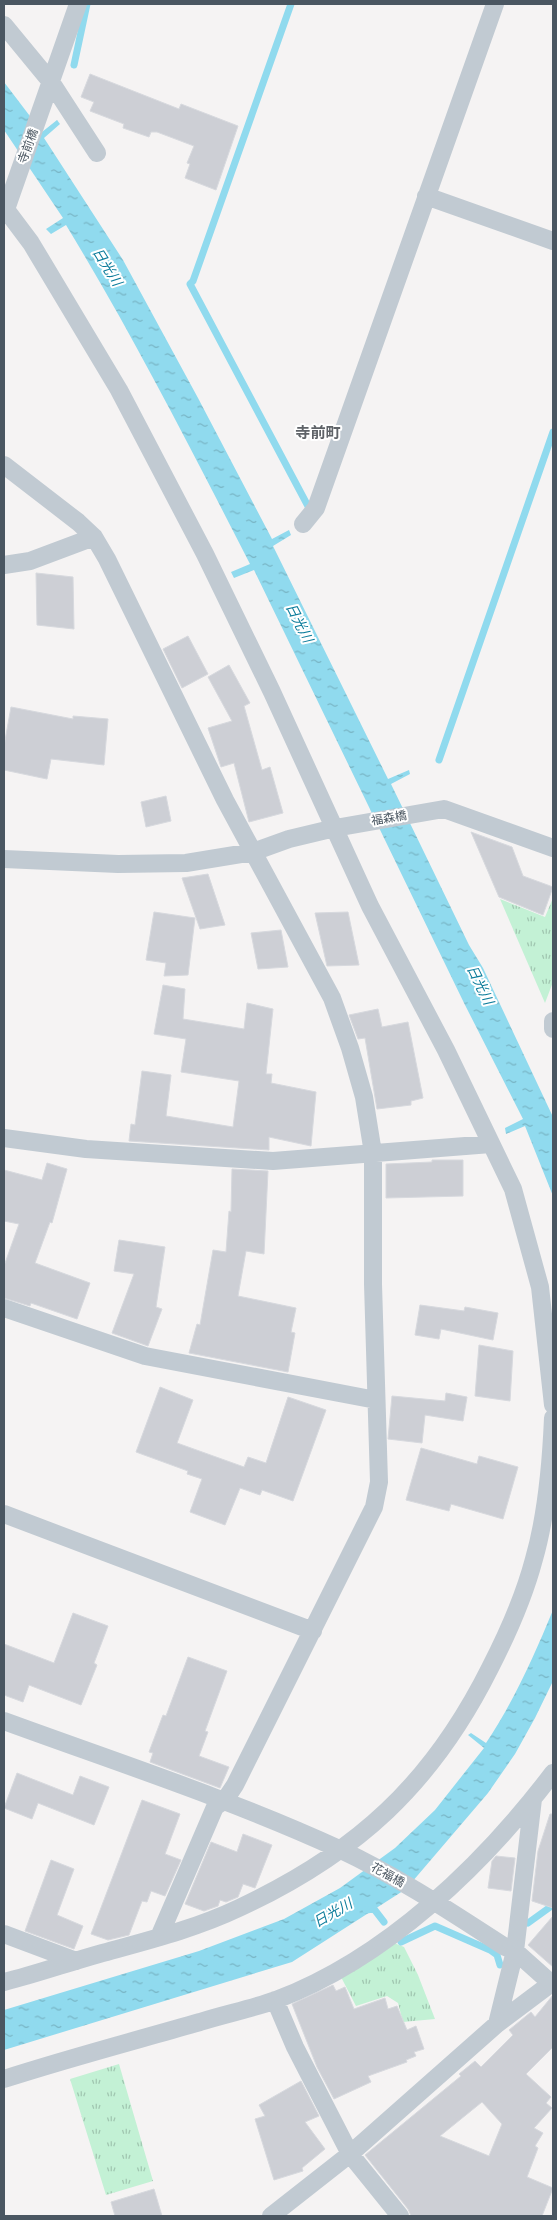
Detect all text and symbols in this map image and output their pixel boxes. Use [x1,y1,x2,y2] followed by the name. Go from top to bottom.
[15,127,41,165] street label: 寺前橋
[89,245,126,291] water label: 日光川
[295,424,341,442] district label: 寺前町
[282,600,317,647] water label: 日光川
[370,808,408,828] street label: 福森橋
[463,962,498,1009] water label: 日光川
[369,1860,407,1890] street label: 花福橋
[311,1894,357,1931] water label: 日光川

